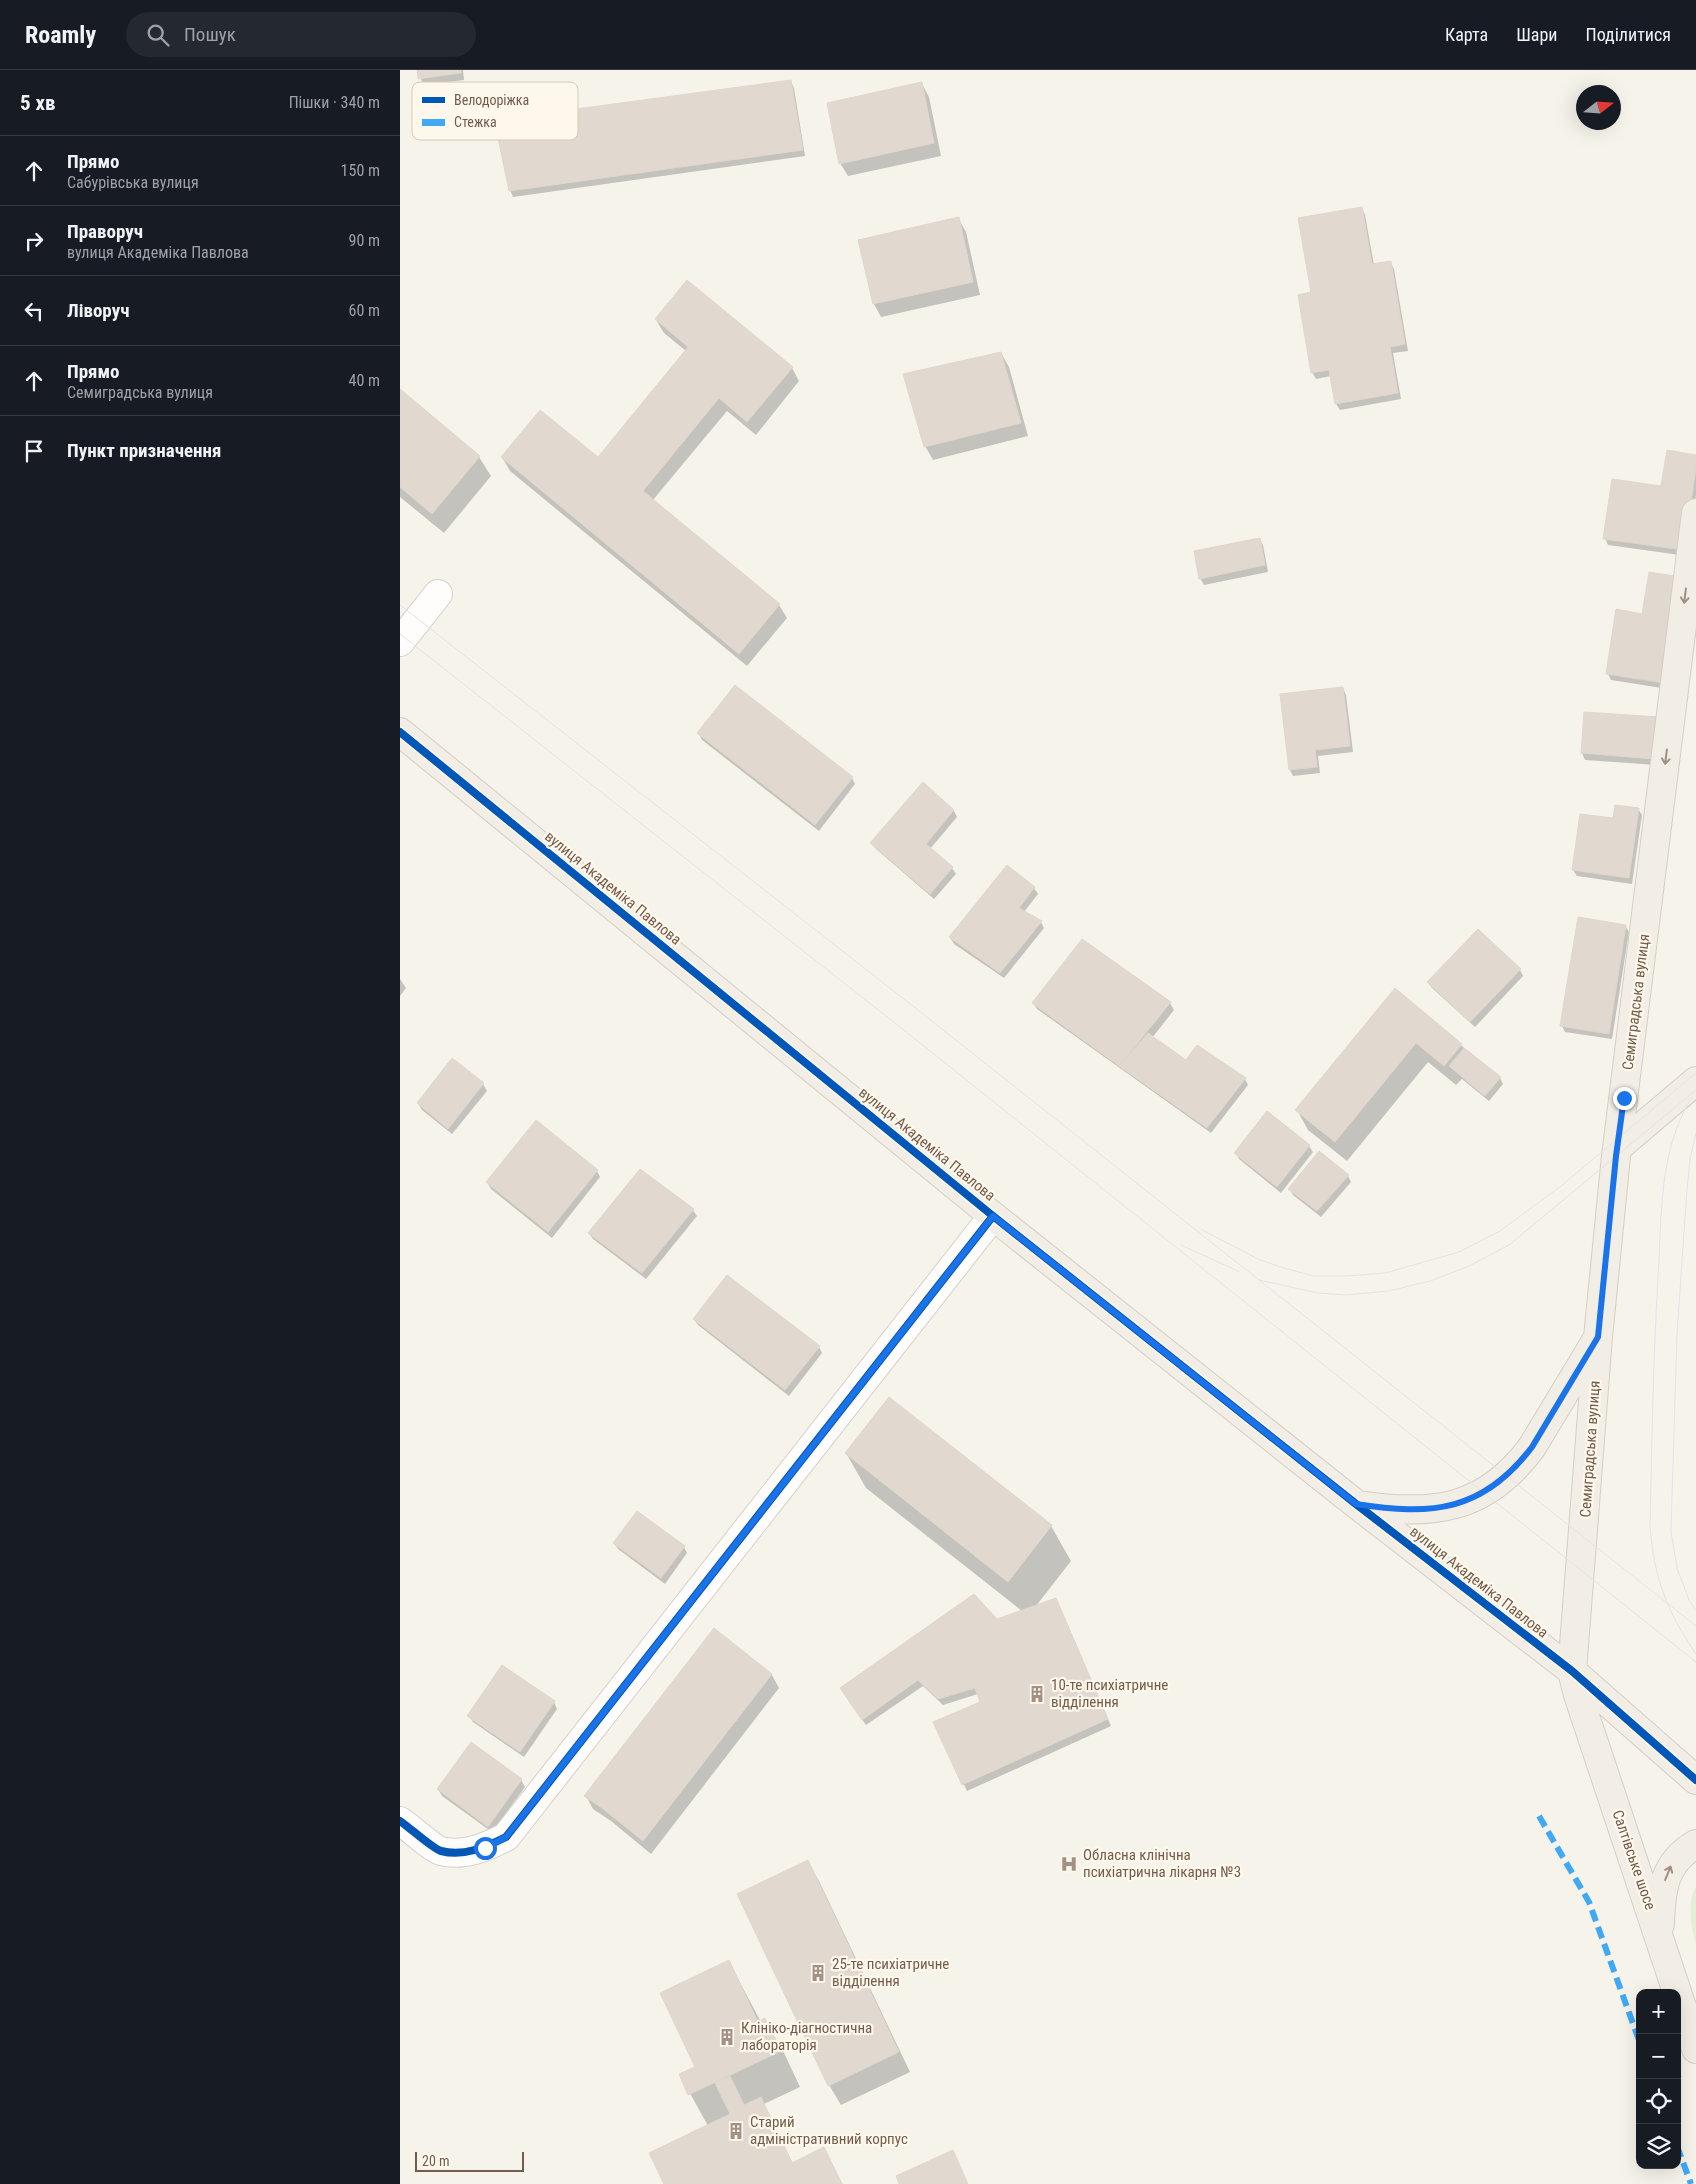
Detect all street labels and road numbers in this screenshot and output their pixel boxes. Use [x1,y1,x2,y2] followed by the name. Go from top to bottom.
[541,827,685,949] street label: вулиця Академіка Павлова
[1619,933,1653,1071] street label: Семиградська вулиця
[855,1083,999,1205] street label: вулиця Академіка Павлова
[1576,1380,1604,1518] street label: Семиградська вулиця
[1406,1522,1552,1642] street label: вулиця Академіка Павлова
[1608,1808,1660,1912] street label: Салтівське шосе

